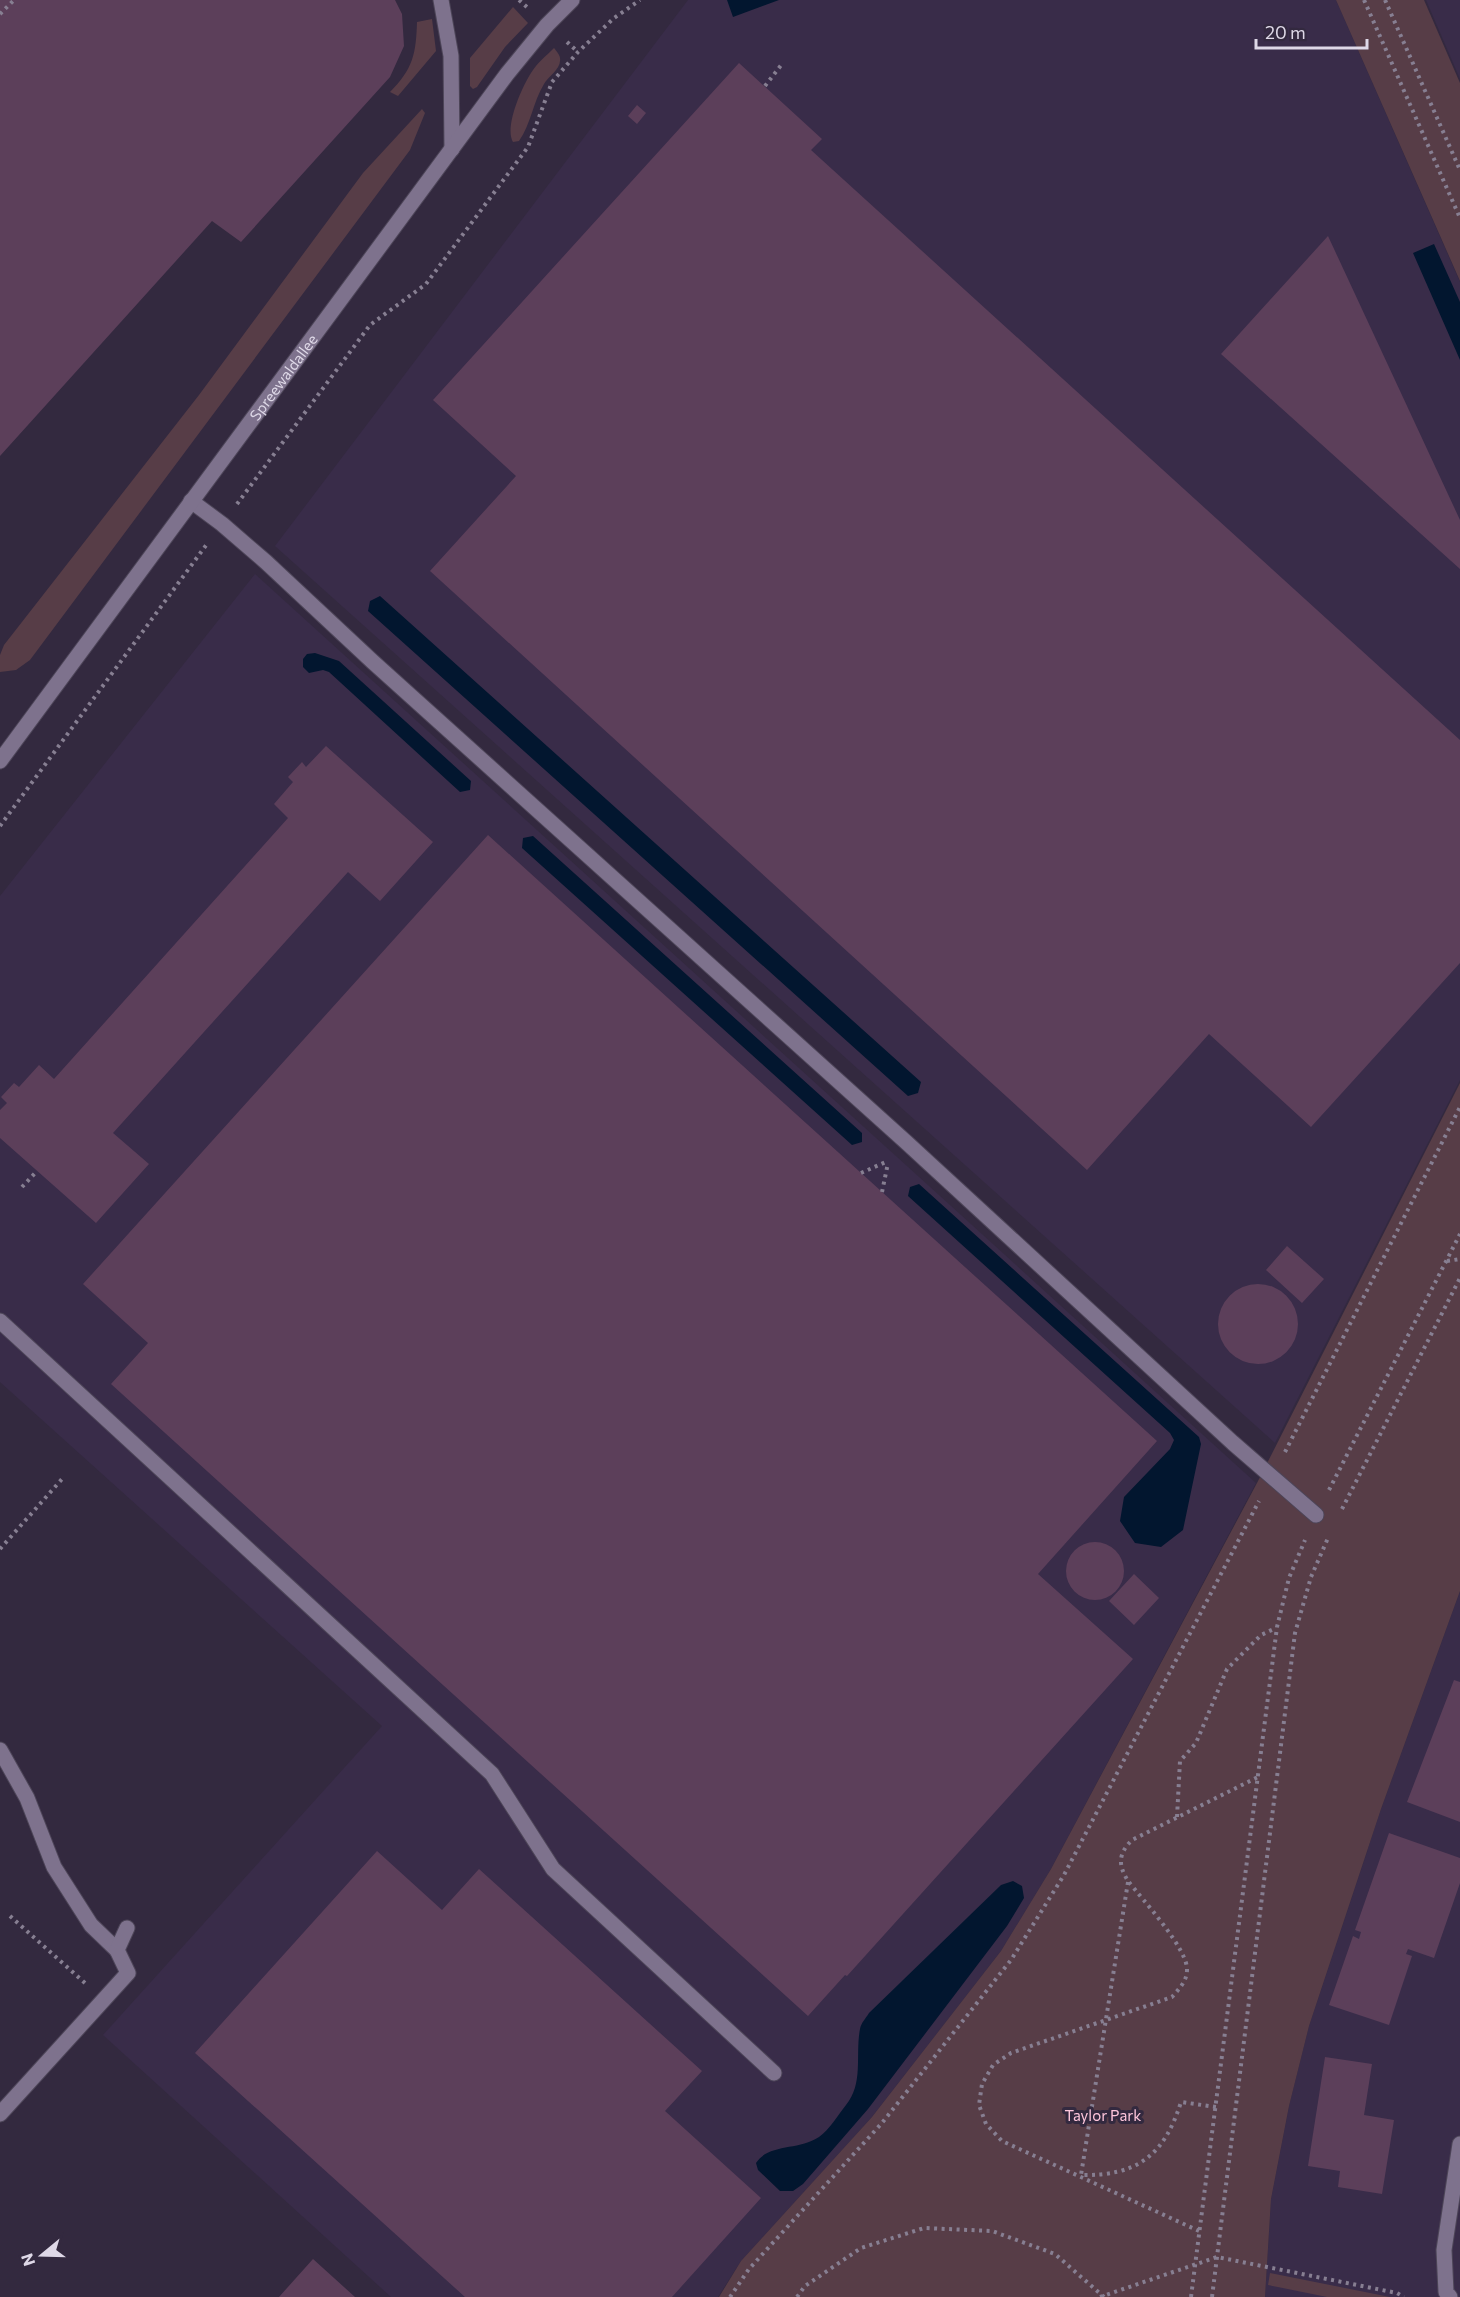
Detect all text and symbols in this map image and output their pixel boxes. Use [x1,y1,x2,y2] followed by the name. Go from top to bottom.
[1256,12,1367,50] scale bar
[1265,21,1306,43] text: 20 m
[246,331,321,424] street label: Spreewaldallee
[1065,2106,1141,2124] park label: Taylor Park
[12,2225,72,2285] north arrow
[16,2251,38,2269] text: N

